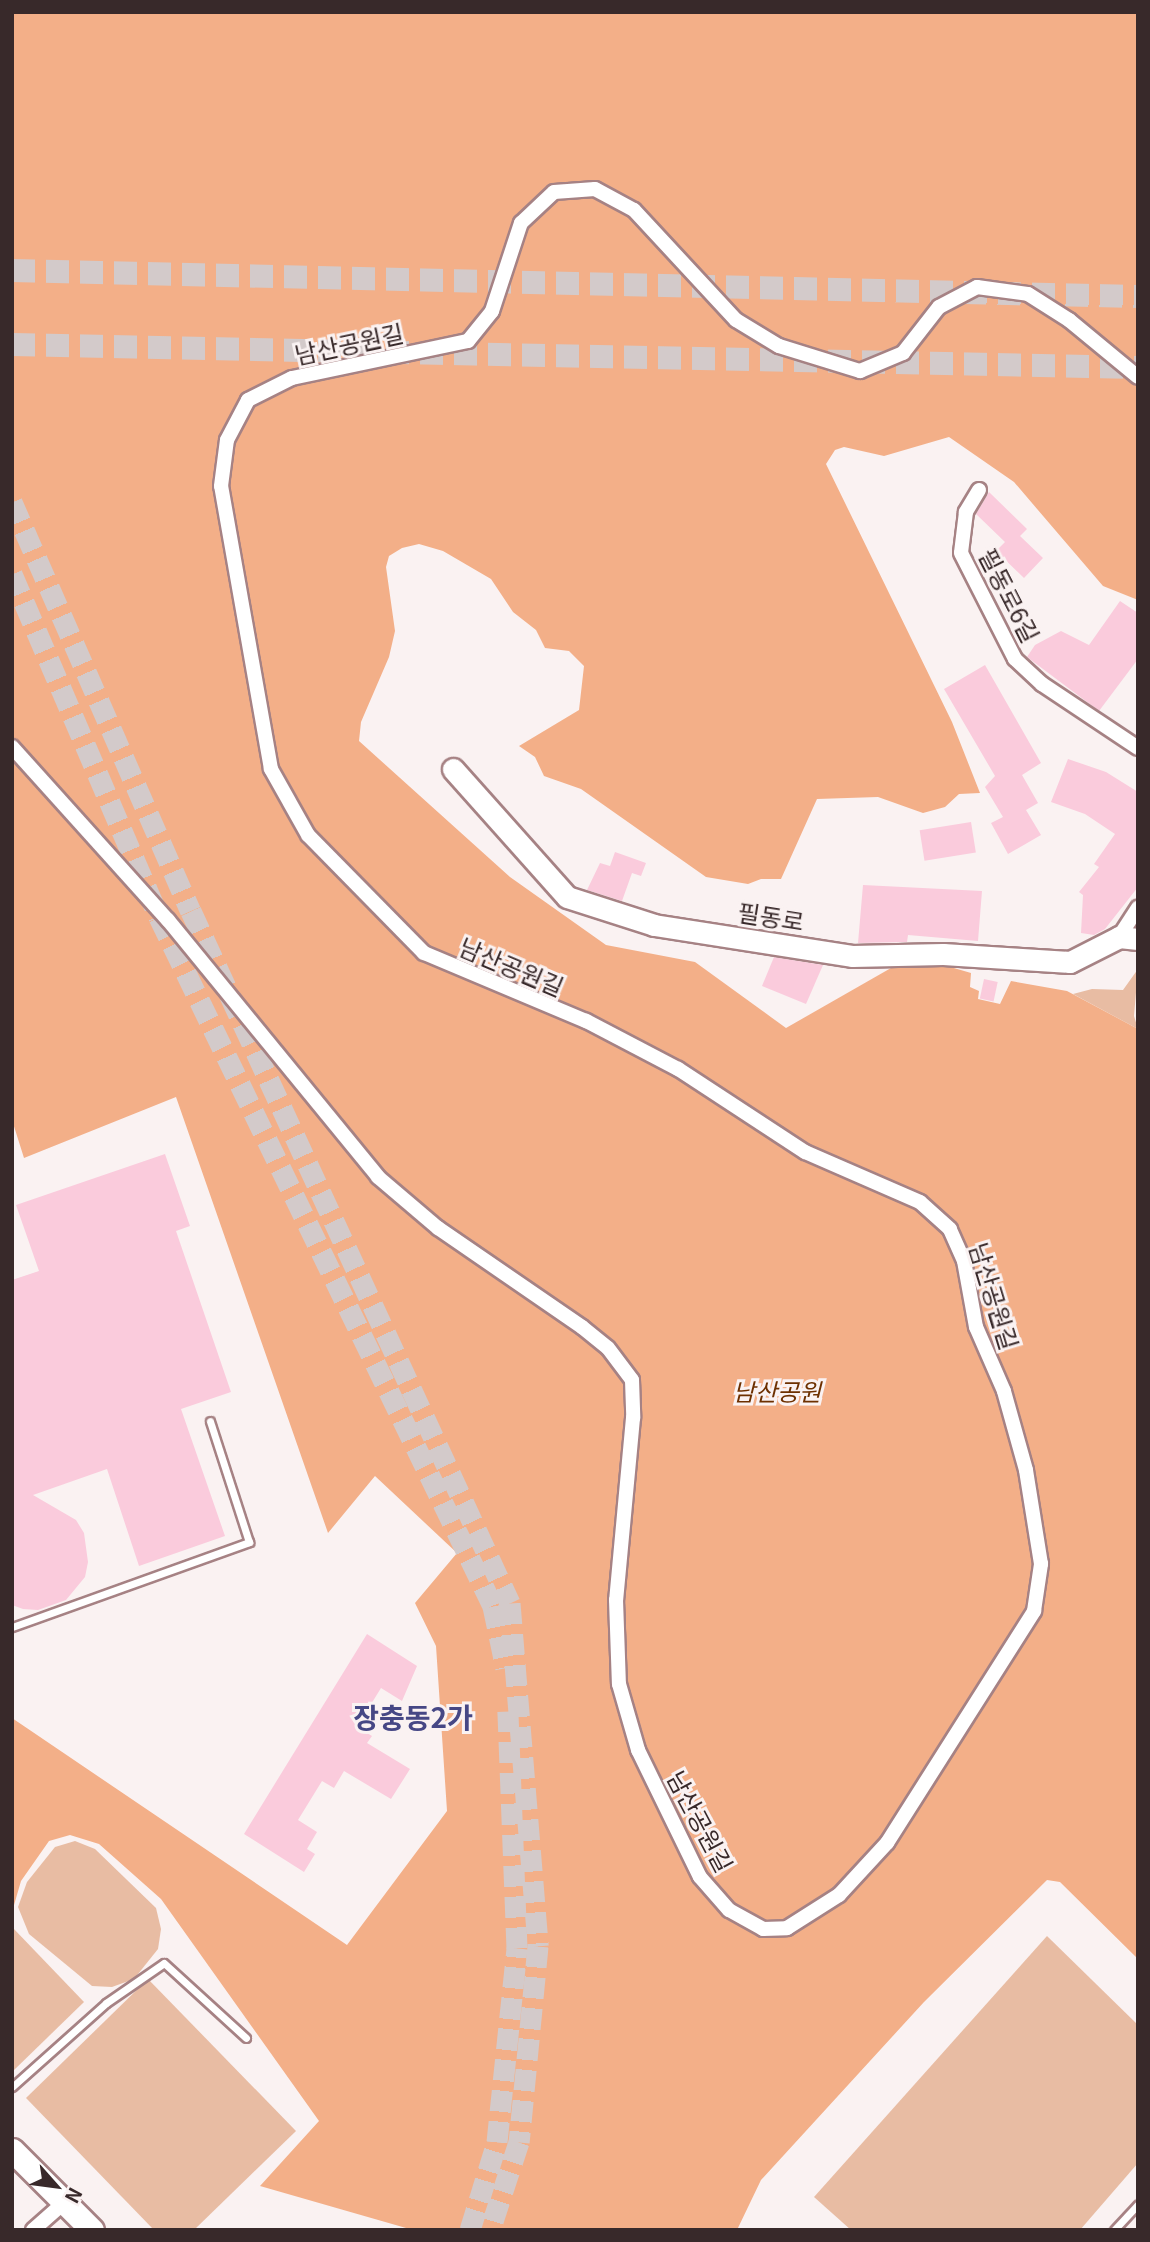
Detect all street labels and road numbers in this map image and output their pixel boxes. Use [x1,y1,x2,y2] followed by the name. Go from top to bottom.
[292,317,406,369] street label: 남산공원길
[974,543,1046,647] street label: 필동로6길
[736,897,806,935] street label: 필동로
[456,931,568,1001] street label: 남산공원길
[965,1239,1025,1353] street label: 남산공원길
[662,1766,740,1876] street label: 남산공원길

